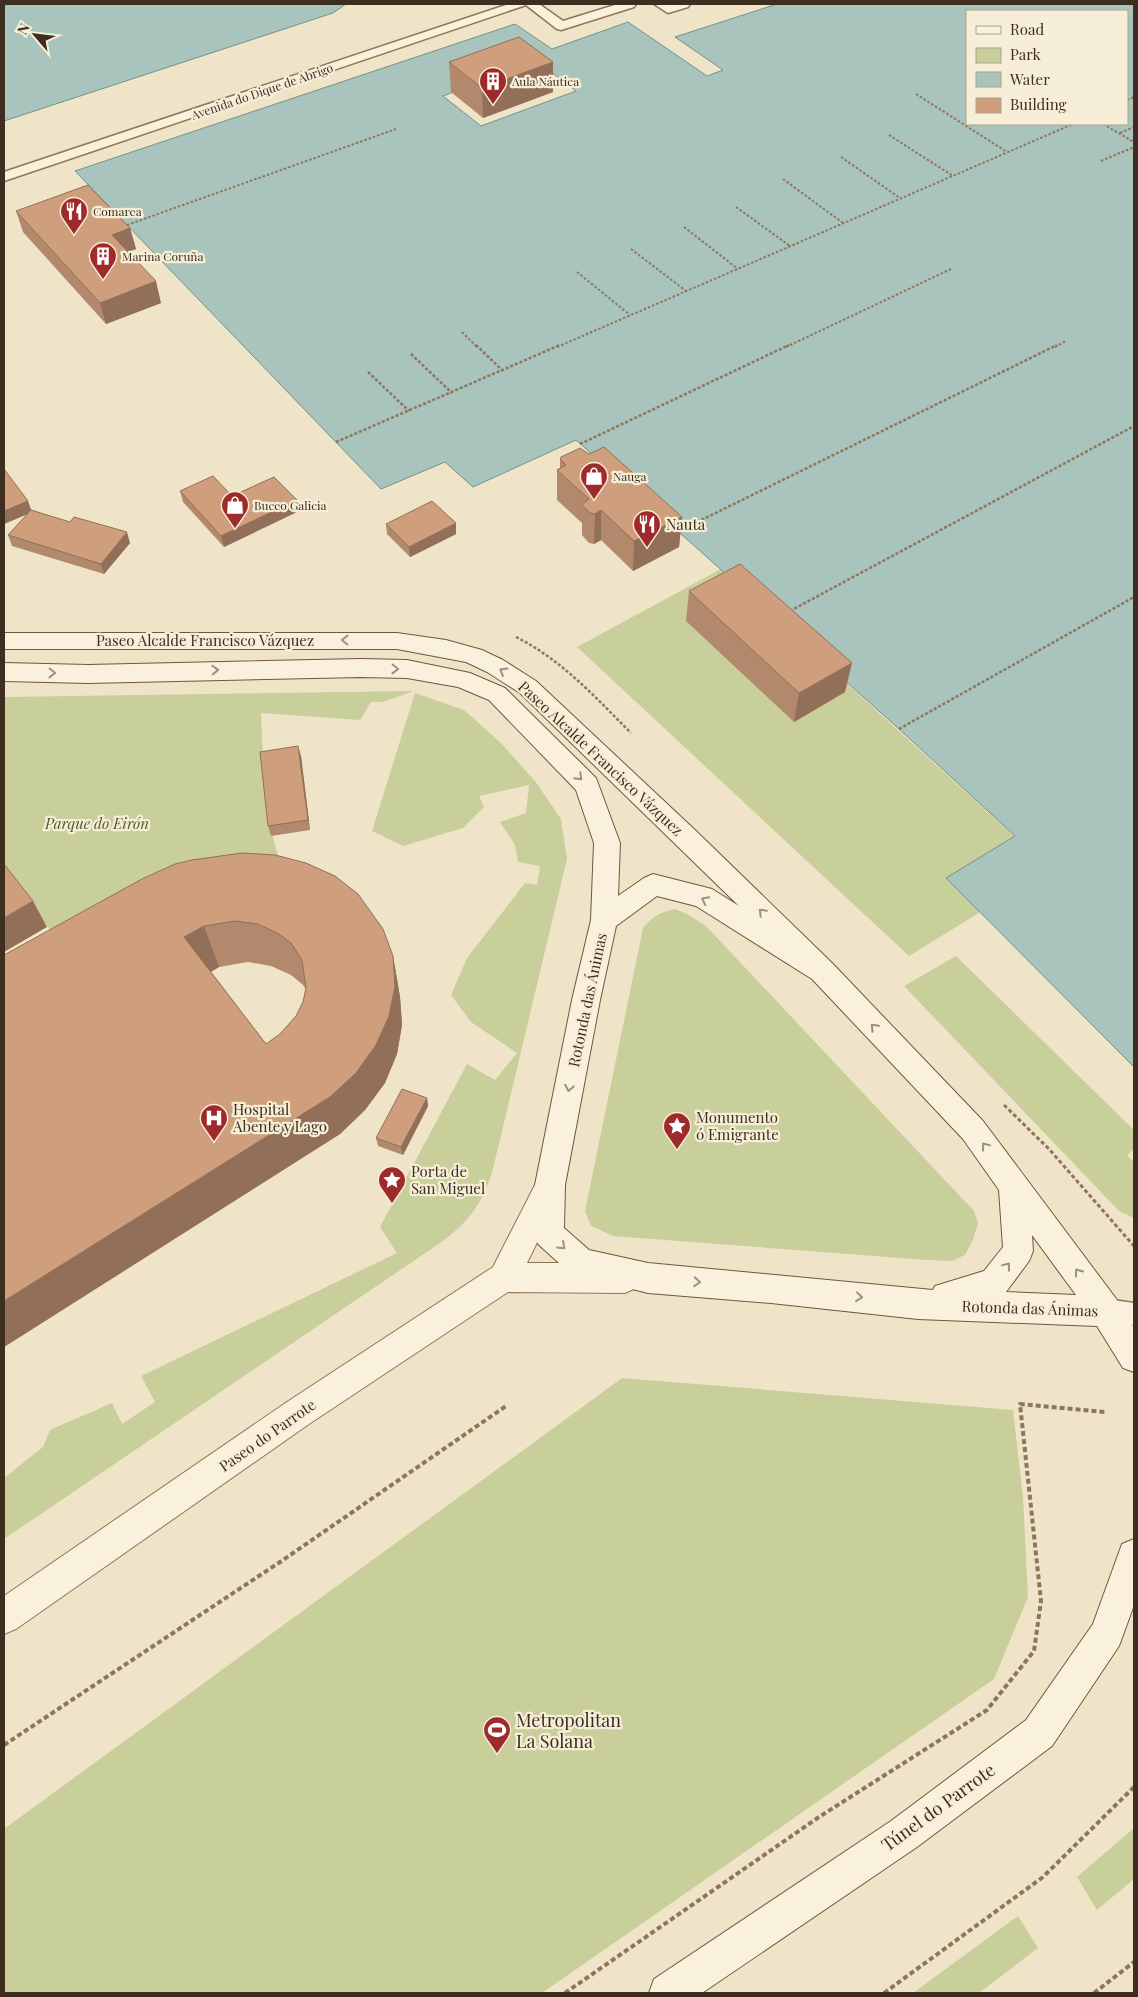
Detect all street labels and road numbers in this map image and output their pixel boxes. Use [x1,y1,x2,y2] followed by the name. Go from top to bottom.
[188,59,335,123] street label: Avenida do Dique de Abrigo
[96,630,314,650] street label: Paseo Alcalde Francisco Vázquez
[514,676,688,840] street label: Paseo Alcalde Francisco Vázquez
[563,931,611,1069] street label: Rotonda das Ánimas
[961,1296,1099,1320] street label: Rotonda das Ánimas
[215,1394,319,1476] street label: Paseo do Parrote
[876,1758,1000,1856] street label: Túnel do Parrote

